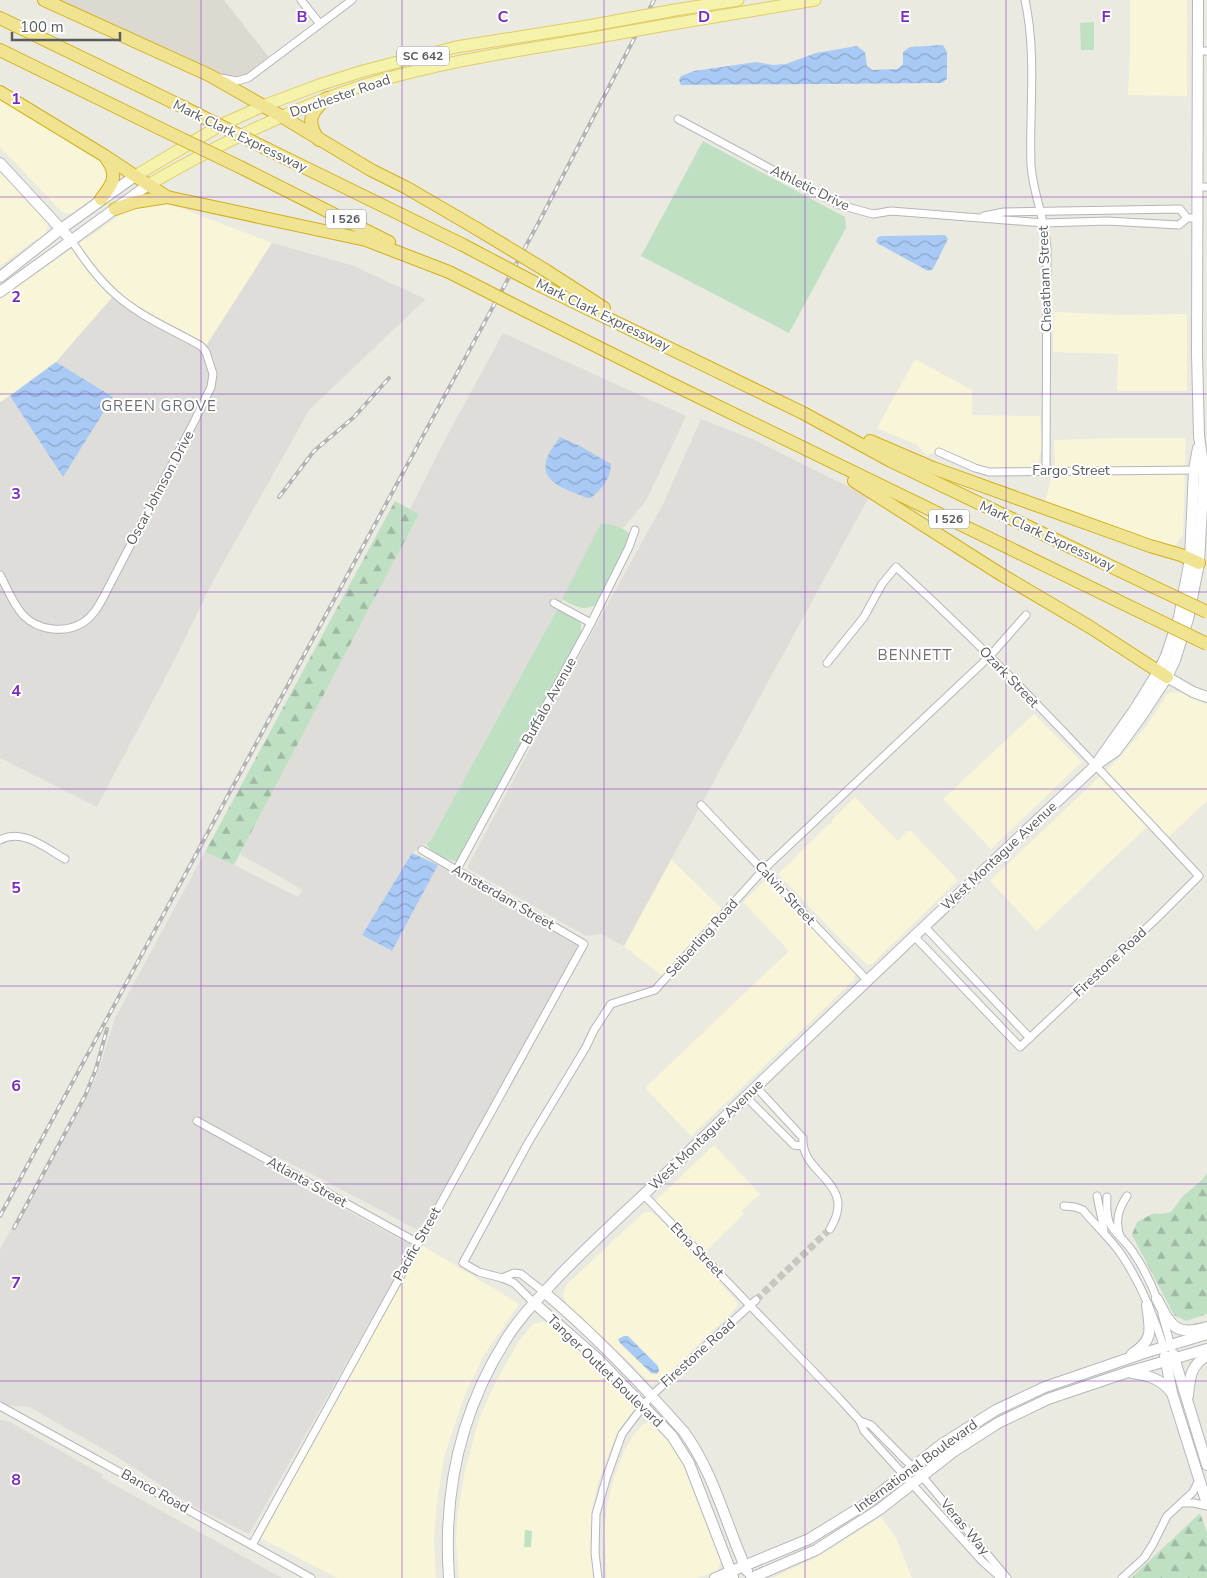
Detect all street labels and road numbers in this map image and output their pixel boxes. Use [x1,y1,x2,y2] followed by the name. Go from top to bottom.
[397,46,449,66] road number: SC 642
[287,70,393,122] street label: Dorchester Road
[170,95,311,177] street label: Mark Clark Expressway
[767,161,853,215] street label: Athletic Drive
[326,210,366,228] road number: I 526
[1034,225,1056,332] street label: Cheatham Street
[533,274,674,356] street label: Mark Clark Expressway
[122,427,198,549] street label: Oscar Johnson Drive
[1032,461,1110,480] street label: Fargo Street
[976,496,1118,576] street label: Mark Clark Expressway
[929,509,969,528] road number: I 526
[975,642,1043,712] street label: Ozark Street
[517,654,581,748] street label: Buffalo Avenue
[937,797,1061,915] street label: West Montague Avenue
[750,857,820,929] street label: Calvin Street
[448,860,558,934] street label: Amsterdam Street
[662,895,742,981] street label: Seiberling Road
[1069,923,1151,1001] street label: Firestone Road
[645,1075,767,1195] street label: West Montague Avenue
[264,1152,350,1212] street label: Atlanta Street
[389,1204,445,1284] street label: Pacific Street
[666,1218,728,1282] street label: Etna Street
[543,1310,667,1432] street label: Tanger Outlet Boulevard
[657,1314,739,1392] street label: Firestone Road
[851,1415,981,1517] street label: International Boulevard
[118,1464,192,1518] street label: Banco Road
[935,1494,995,1560] street label: Veras Way

